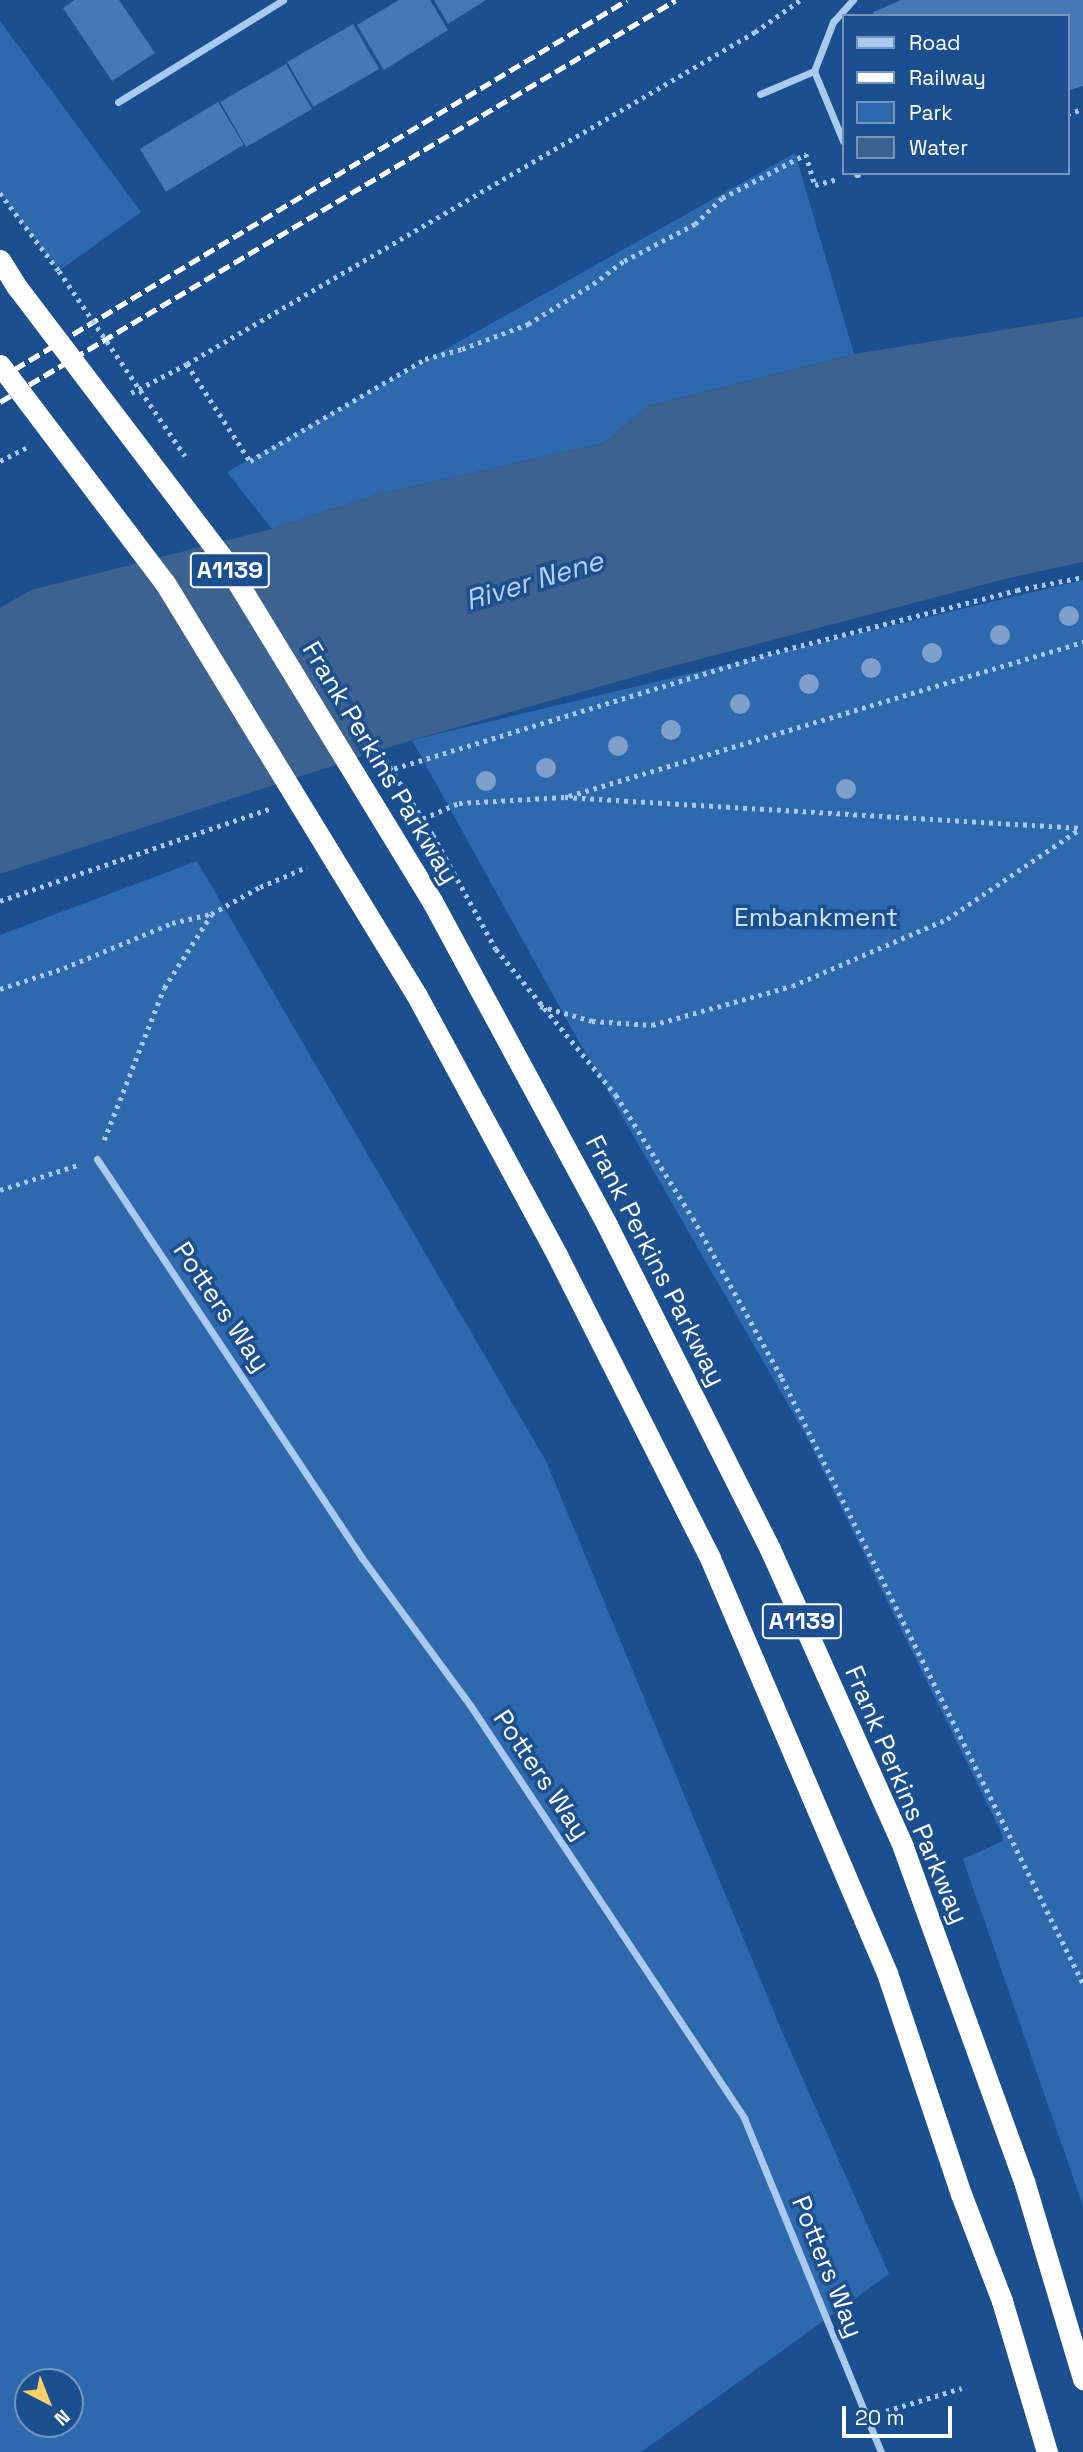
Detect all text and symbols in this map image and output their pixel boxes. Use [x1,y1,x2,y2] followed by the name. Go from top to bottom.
[842,14,1069,175] legend
[909,29,961,56] text: Road
[909,64,986,91] text: Railway
[909,99,953,126] text: Park
[909,134,968,161] text: Water
[461,543,607,617] water label: River Nene
[190,550,270,590] road number: A1139
[295,636,465,890] street label: Frank Perkins Parkway
[734,902,898,934] park label: Embankment
[578,1130,732,1392] street label: Frank Perkins Parkway
[166,1236,276,1378] street label: Potters Way
[762,1601,842,1642] road number: A1139
[837,1661,975,1929] street label: Frank Perkins Parkway
[486,1704,596,1846] street label: Potters Way
[784,2192,870,2342] street label: Potters Way
[14,2368,84,2438] north arrow
[845,2392,955,2436] scale bar
[49,2404,75,2431] text: N
[855,2404,905,2431] text: 20 m

